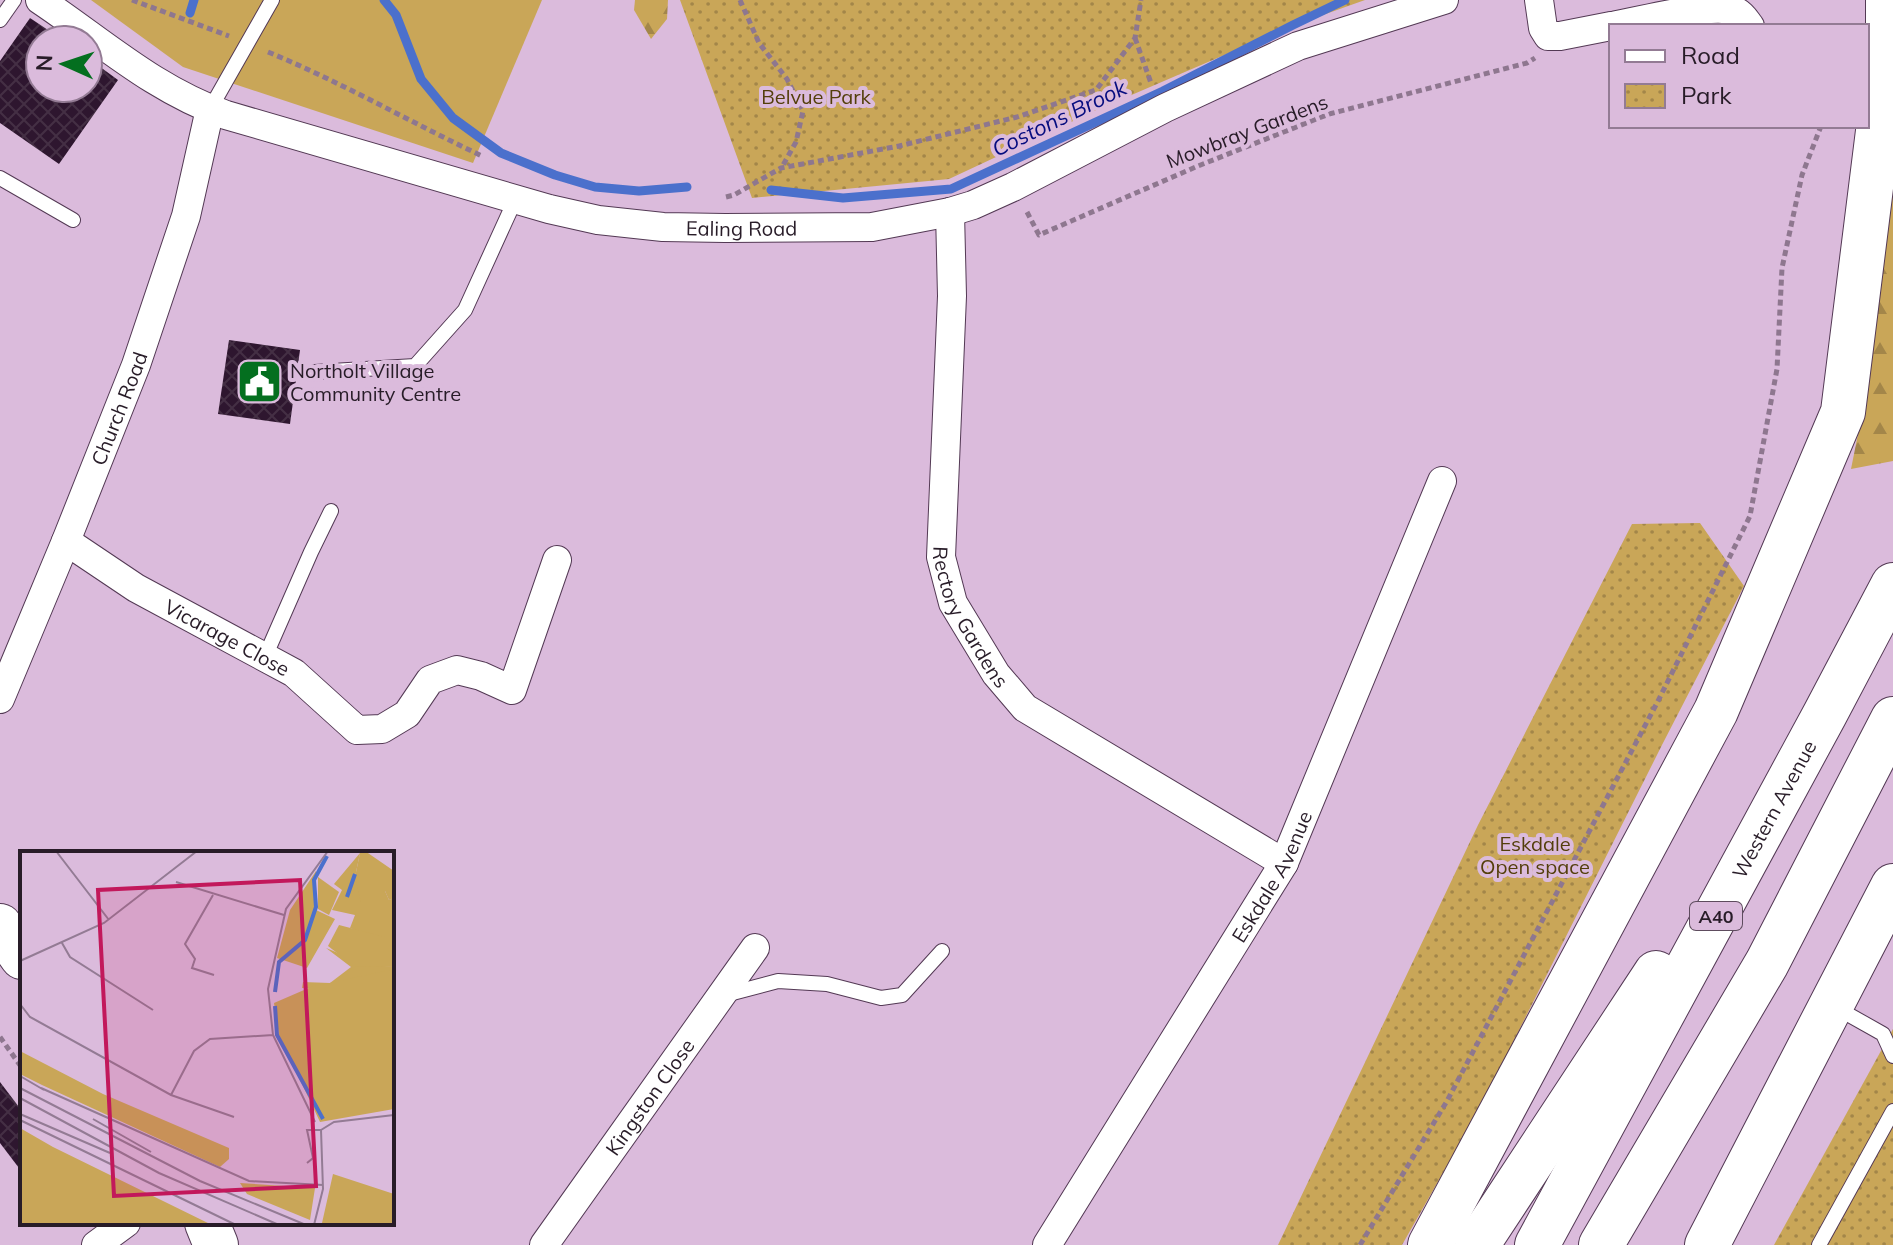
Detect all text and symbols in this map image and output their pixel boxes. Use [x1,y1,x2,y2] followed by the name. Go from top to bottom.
[24,24,104,104] north arrow
[1609,24,1869,128] legend
[1681,40,1740,70] text: Road
[30,54,58,72] text: N
[987,73,1132,163] water label: Costons Brook
[1681,80,1732,110] text: Park
[761,84,871,109] park label: Belvue Park
[1163,89,1331,173] street label: Mowbray Gardens
[686,215,797,241] street label: Ealing Road
[85,348,152,469] street label: Church Road
[235,358,283,406] public building icon: Northolt Village Community Centre
[290,358,461,406] place label: Northolt Village Community Centre
[928,546,1014,692] street label: Rectory Gardens
[160,593,294,681] street label: Vicarage Close
[1726,736,1821,882] street label: Western Avenue
[1226,807,1317,947] street label: Eskdale Avenue
[1480,831,1590,879] park label: Eskdale Open space
[20,851,394,1225] inset map
[1690,902,1742,930] road number: A40
[600,1034,699,1160] street label: Kingston Close

